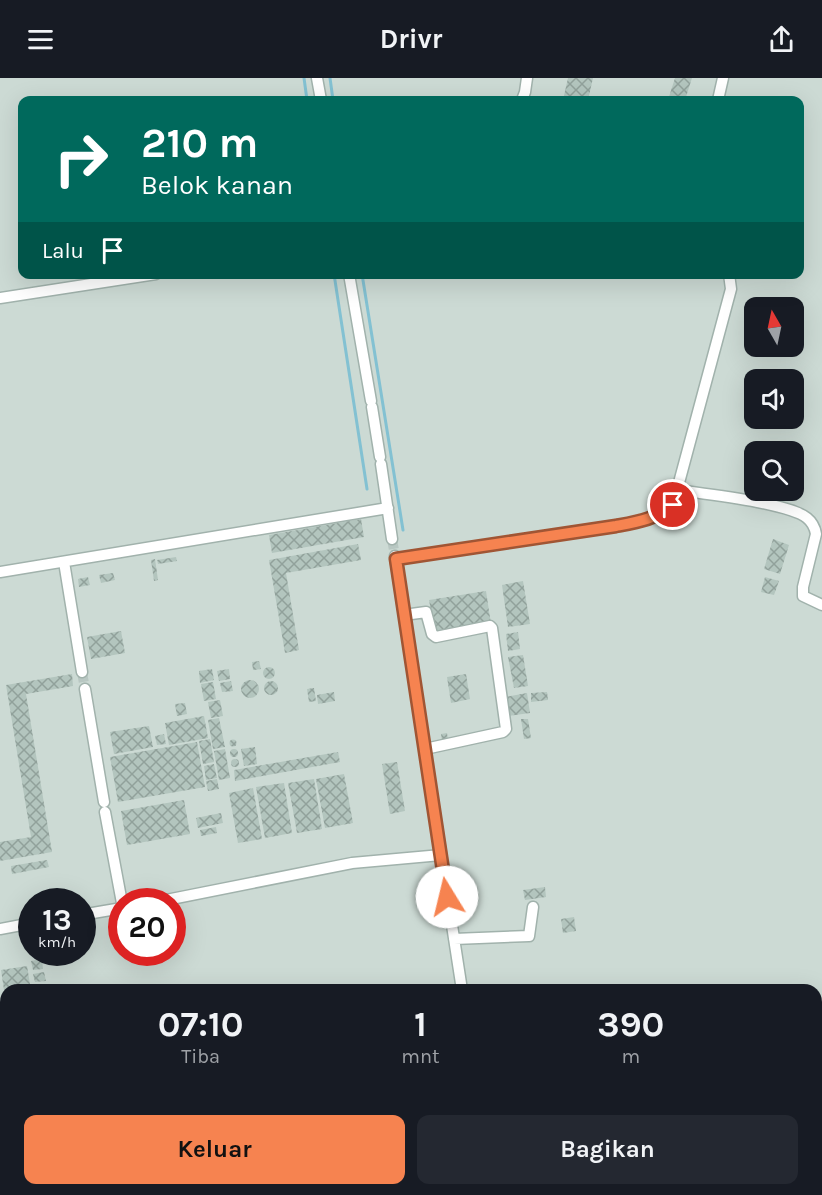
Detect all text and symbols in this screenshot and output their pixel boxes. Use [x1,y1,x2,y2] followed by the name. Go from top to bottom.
[24,23,57,56] icon: menu
[380,23,442,55] text: Drivr
[765,23,798,56] icon: share
[141,118,258,168] text: 210 m
[42,120,120,198] icon: right
[141,169,293,201] text: Belok kanan
[96,234,129,267] icon: arrive
[42,238,84,264] text: Lalu
[744,297,804,357] north arrow
[744,297,804,501] map controls
[744,369,804,429] button: sound
[744,441,804,501] button: search
[647,479,698,530] pin
[656,488,689,521] icon: arrive
[415,865,479,929] position arrow
[108,888,186,966] speed limit sign: 20
[42,902,72,938] text: 13
[38,933,76,951] text: km/h
[158,1003,244,1045] text: 07:10
[414,1003,427,1045] text: 1
[597,1003,664,1045] text: 390
[181,1045,220,1068] text: Tiba
[401,1045,440,1068] text: mnt
[621,1045,640,1068] text: m
[24,1115,405,1184] button: Keluar
[417,1115,798,1184] button: Bagikan

